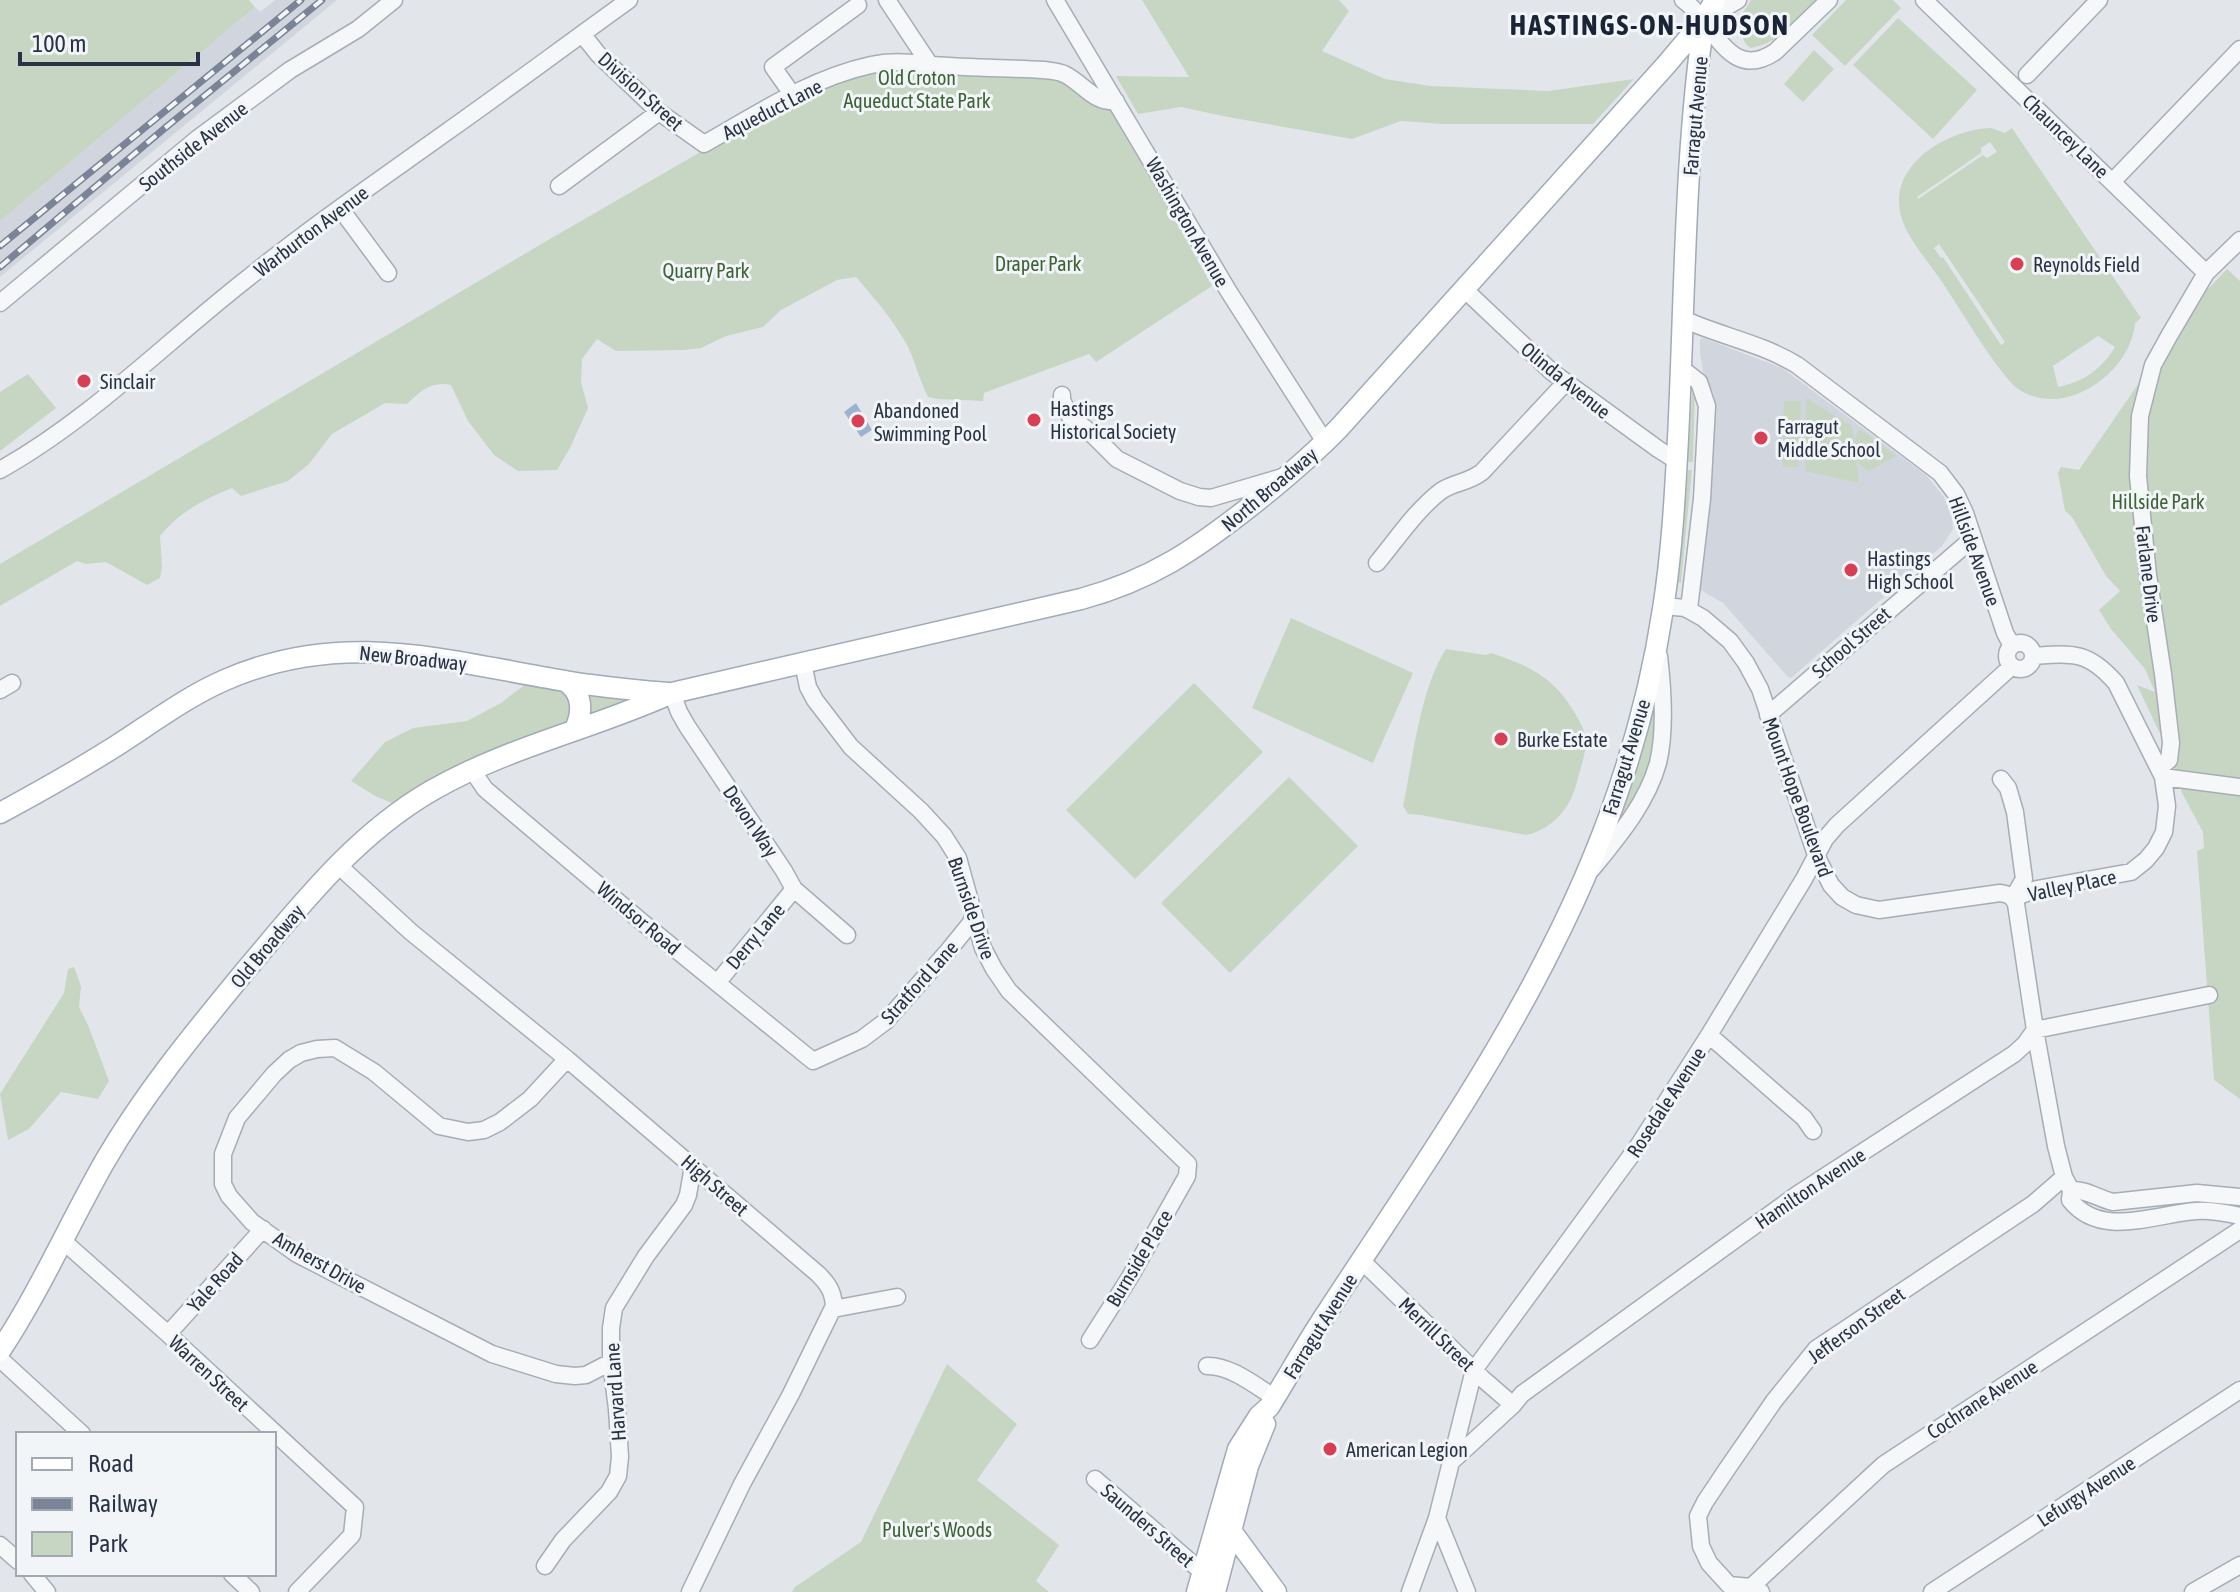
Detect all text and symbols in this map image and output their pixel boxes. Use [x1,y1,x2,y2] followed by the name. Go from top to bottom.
[1510,9,1790,41] district label: HASTINGS-ON-HUDSON
[20,16,198,66] scale bar
[32,30,86,57] text: 100 m
[594,47,688,135] street label: Division Street
[1678,55,1712,177] street label: Farragut Avenue
[843,66,991,112] park label: Old Croton Aqueduct State Park
[718,74,826,144] street label: Aqueduct Lane
[2018,89,2114,183] street label: Chauncey Lane
[134,97,252,195] street label: Southside Avenue
[1142,153,1234,291] street label: Washington Avenue
[249,181,373,281] street label: Warburton Avenue
[995,252,1081,275] park label: Draper Park
[2033,253,2140,276] place label: Reynolds Field
[2008,255,2026,273] marker: Reynolds Field
[663,259,750,282] park label: Quarry Park
[1517,337,1615,423] street label: Olinda Avenue
[100,370,156,393] place label: Sinclair
[75,372,93,390] marker: Sinclair
[1050,397,1176,443] place label: Hastings Historical Society
[874,399,988,445] place label: Abandoned Swimming Pool
[1025,411,1043,429] marker: Hastings Historical Society
[849,412,867,430] marker: Abandoned Swimming Pool
[1777,415,1881,461] place label: Farragut Middle School
[1752,429,1770,447] marker: Farragut Middle School
[1216,442,1322,536] street label: North Broadway
[2111,490,2205,513] park label: Hillside Park
[1945,493,2005,609] street label: Hillside Avenue
[2132,524,2166,624] street label: Farlane Drive
[1867,547,1955,593] place label: Hastings High School
[1842,561,1860,579] marker: Hastings High School
[1807,602,1895,682] street label: School Street
[358,641,468,675] street label: New Broadway
[1597,696,1655,818] street label: Farragut Avenue
[1758,714,1838,880] street label: Mount Hope Boulevard
[1517,728,1608,751] place label: Burke Estate
[1492,730,1510,748] marker: Burke Estate
[719,781,783,861] street label: Devon Way
[944,854,1000,962] street label: Burnside Drive
[2026,864,2118,906] street label: Valley Place
[593,877,685,959] street label: Windsor Road
[721,898,789,974] street label: Derry Lane
[225,900,309,992] street label: Old Broadway
[876,936,962,1028] street label: Stratford Lane
[1622,1043,1710,1161] street label: Rosedale Avenue
[1751,1143,1869,1233] street label: Hamilton Avenue
[677,1150,753,1220] street label: High Street
[1101,1206,1177,1310] street label: Burnside Place
[270,1226,370,1298] street label: Amherst Drive
[182,1248,248,1316] street label: Yale Road
[1279,1269,1361,1383] street label: Farragut Avenue
[1803,1282,1909,1368] street label: Jefferson Street
[1394,1292,1480,1376] street label: Merrill Street
[164,1330,254,1416] street label: Warren Street
[600,1342,630,1442] street label: Harvard Lane
[1922,1355,2042,1443] street label: Cochrane Avenue
[16,1432,276,1576] legend
[1346,1438,1468,1461] place label: American Legion
[1321,1440,1339,1458] marker: American Legion
[88,1450,134,1477] text: Road
[2033,1451,2139,1531] street label: Lefurgy Avenue
[1097,1479,1199,1572] street label: Saunders Street
[88,1490,158,1517] text: Railway
[882,1518,992,1541] park label: Pulver's Woods
[88,1530,129,1557] text: Park

